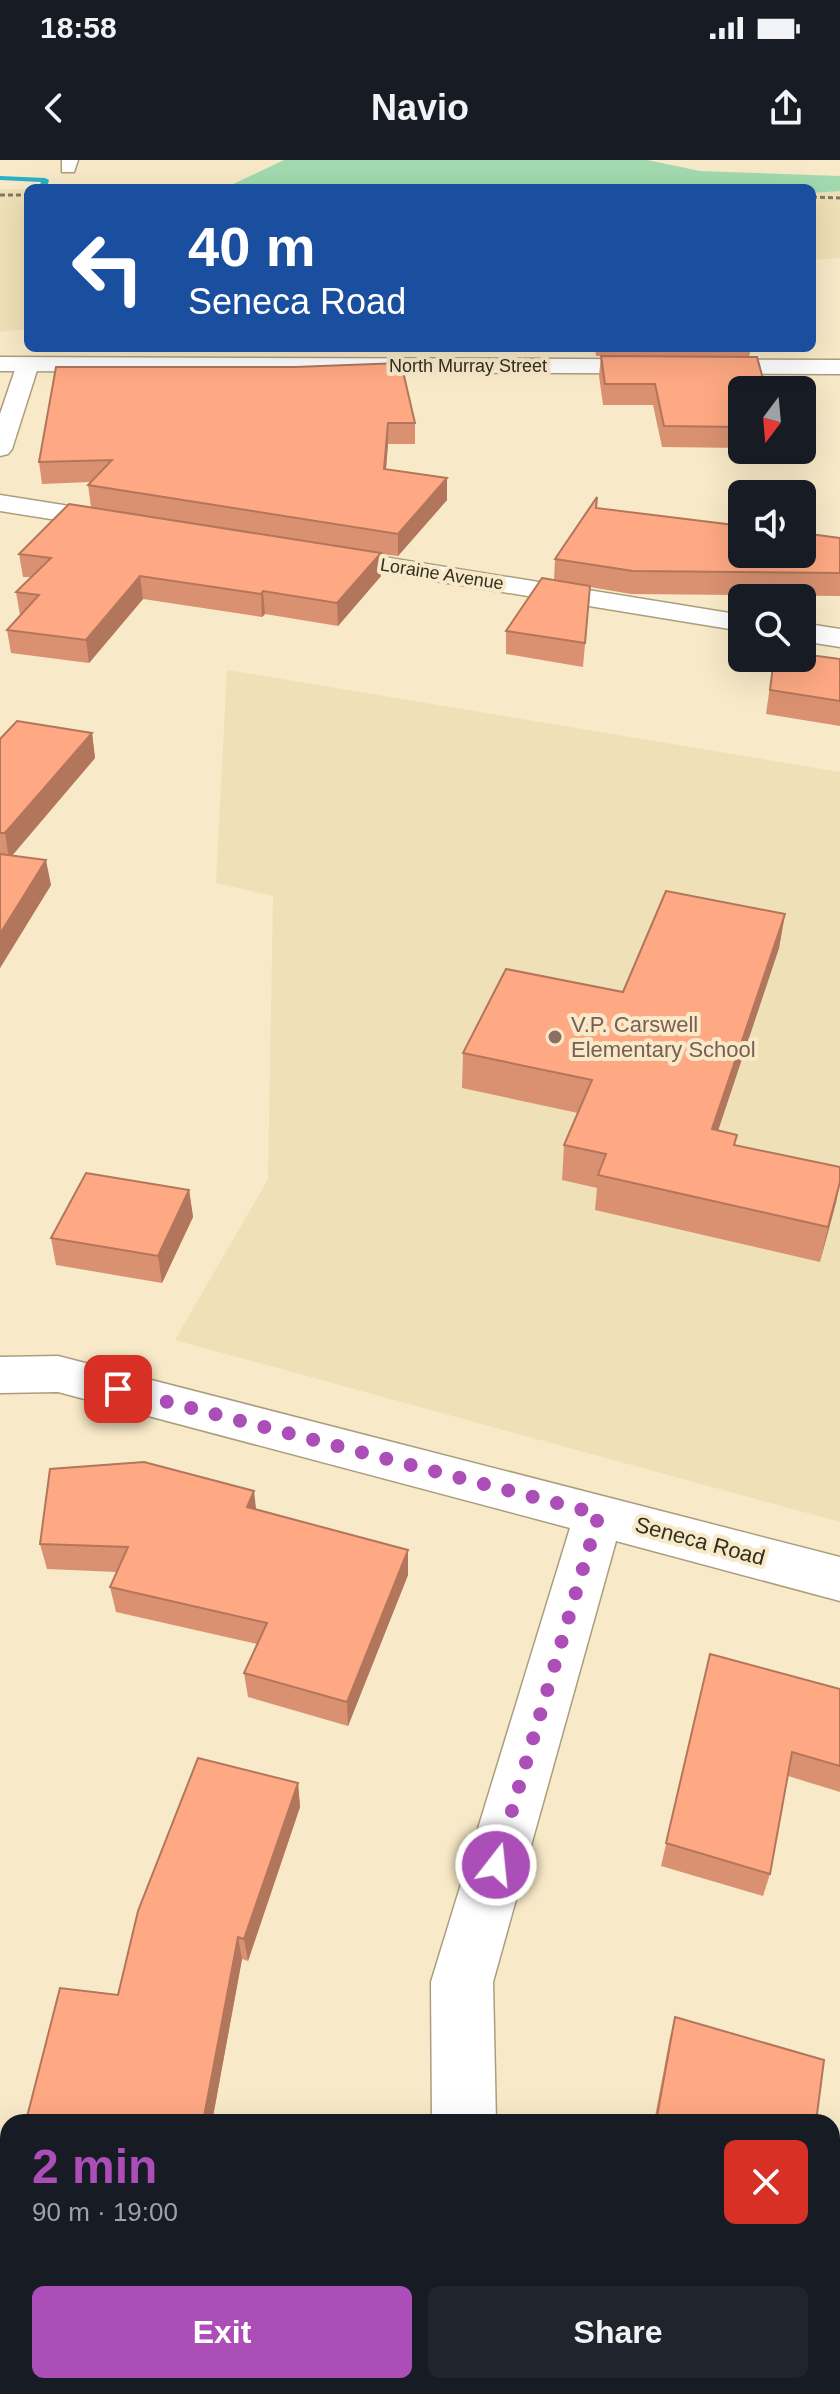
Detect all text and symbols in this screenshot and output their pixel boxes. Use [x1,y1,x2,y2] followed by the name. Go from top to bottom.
[40,11,117,44] text: 18:58
[32,86,76,130] icon: back
[764,86,808,130] icon: share
[371,87,469,128] text: Navio
[188,215,316,278] text: 40 m
[56,216,160,320] icon: left
[188,281,406,322] text: Seneca Road
[389,356,547,376] street label: North Murray Street
[728,376,816,464] north arrow
[728,376,816,672] map controls
[728,480,816,568] button: sound
[379,554,505,594] street label: Loraine Avenue
[728,584,816,672] button: search
[571,1012,756,1062] place label: V.P. Carswell Elementary School
[546,1028,564,1046] marker: V.P. Carswell Elementary School
[84,1355,152,1423] pin
[96,1367,140,1411] icon: arrive
[632,1512,768,1570] street label: Seneca Road
[454,1823,538,1907] position arrow
[32,2140,157,2193] text: 2 min
[724,2140,808,2224] button: close
[32,2197,178,2227] text: 90 m · 19:00
[32,2286,412,2378] button: Exit
[428,2286,808,2378] button: Share

